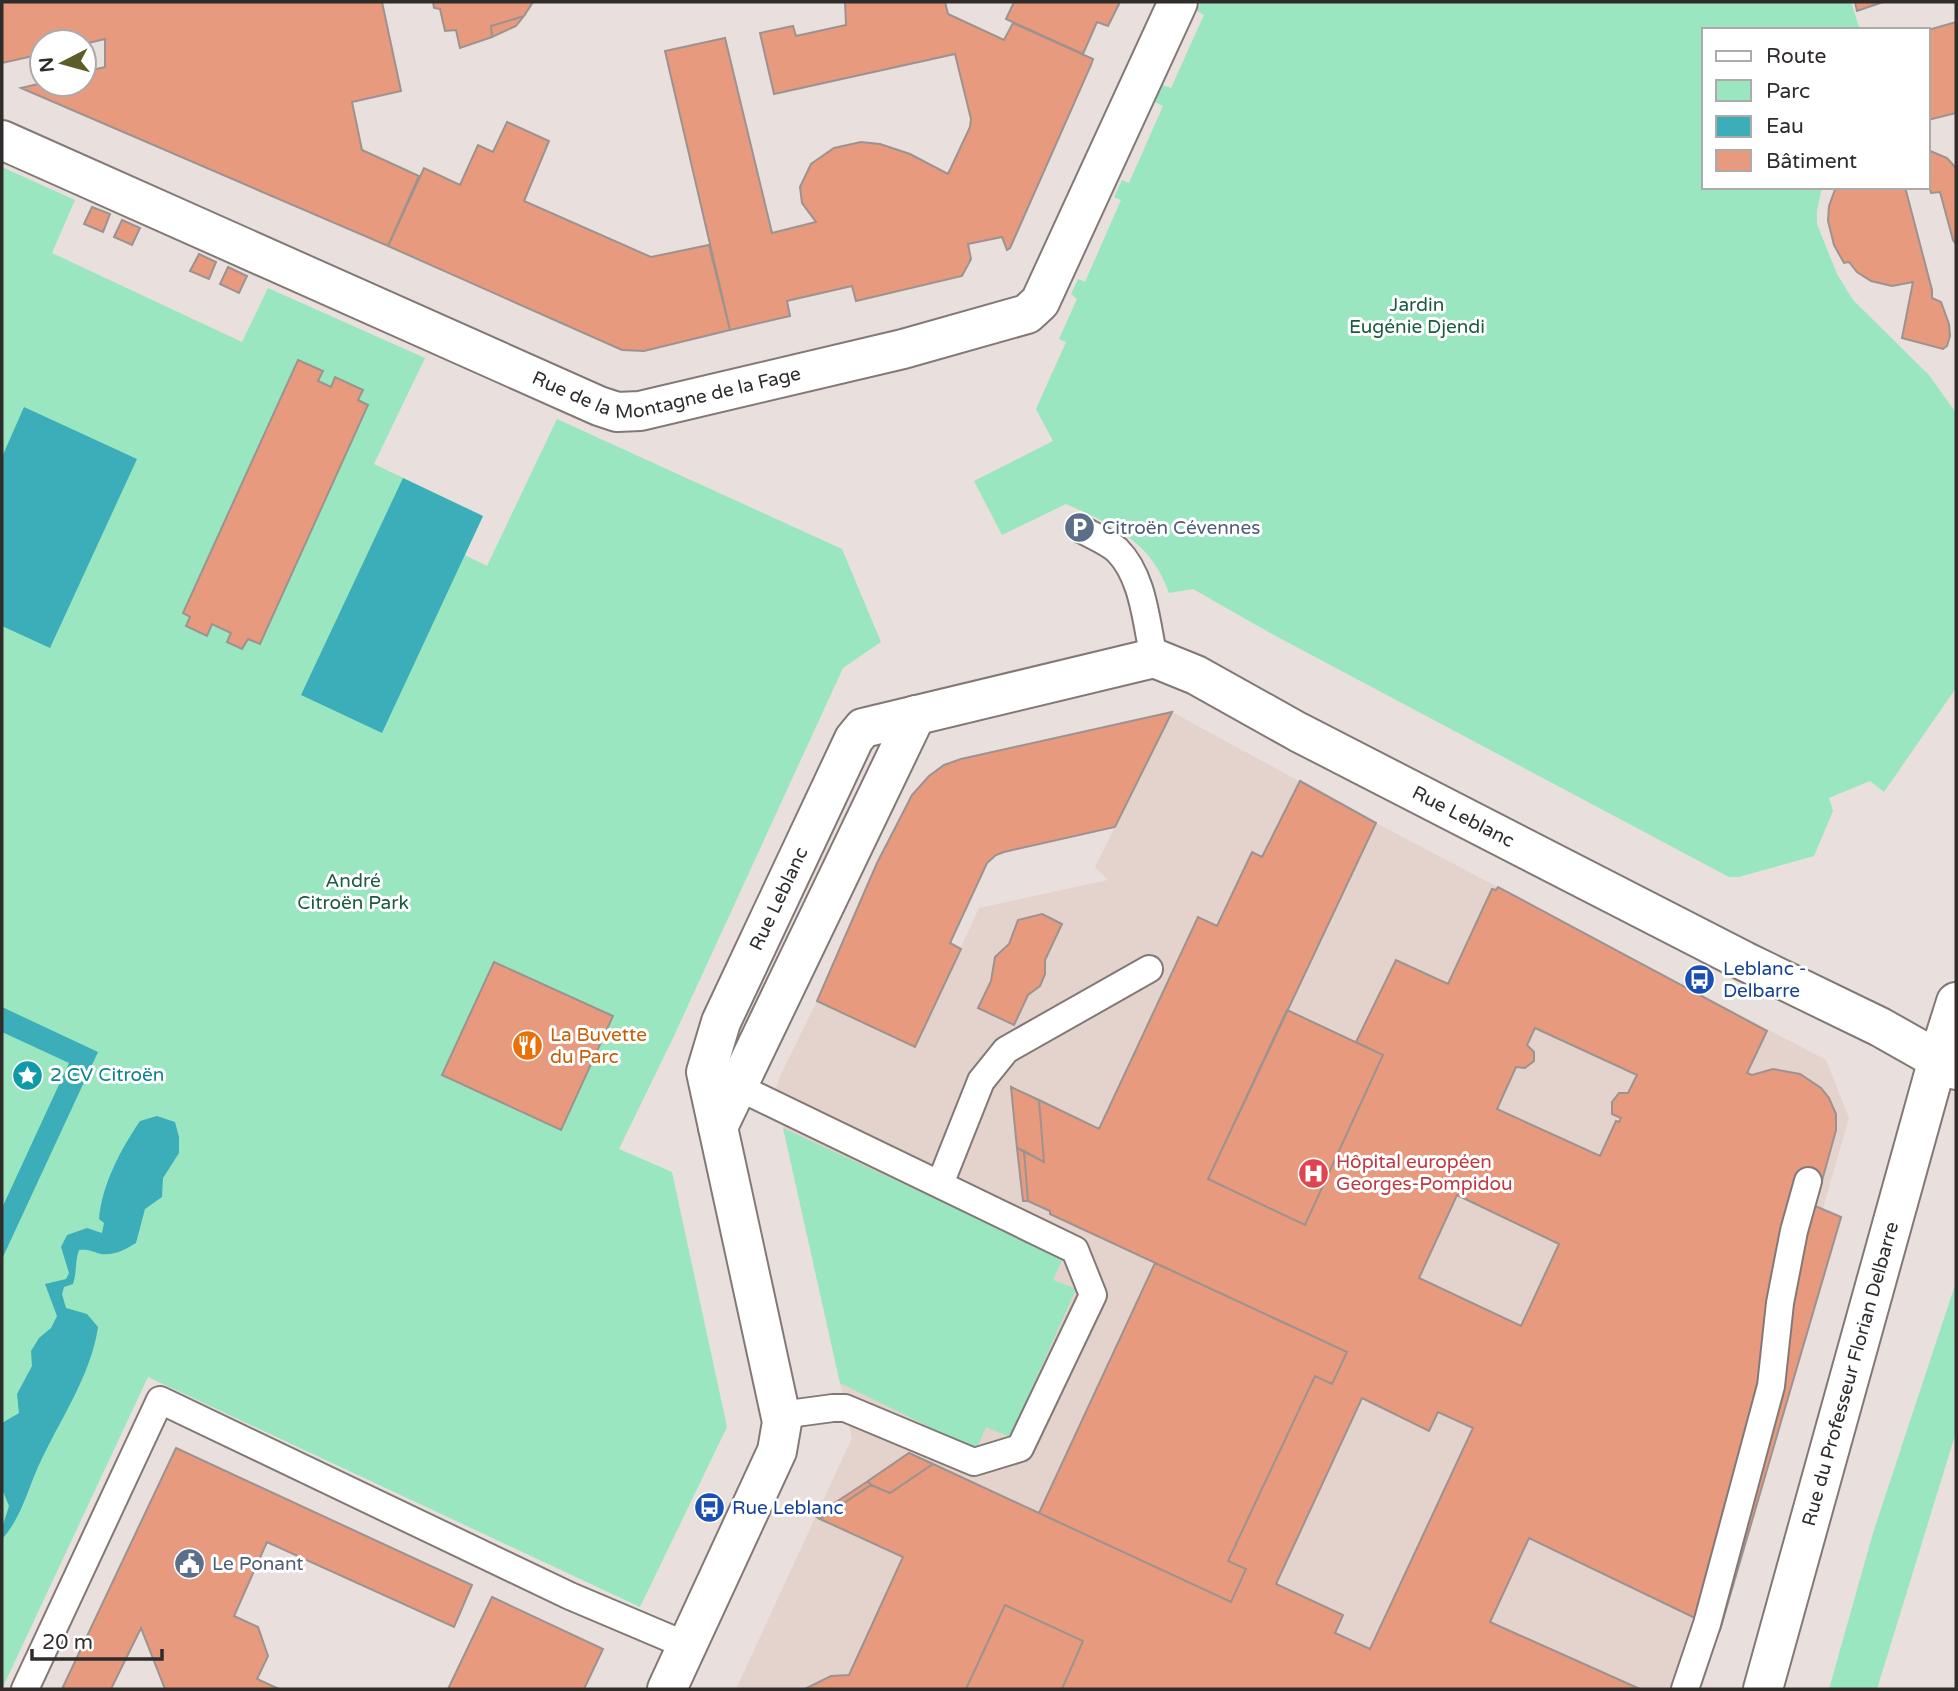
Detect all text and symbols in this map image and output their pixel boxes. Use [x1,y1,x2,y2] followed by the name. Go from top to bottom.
[28,28,98,98] north arrow
[1702,28,1930,189] legend
[1766,44,1826,69] text: Route
[35,56,59,73] text: N
[1766,79,1810,104] text: Parc
[1766,114,1804,139] text: Eau
[1766,149,1857,174] text: Bâtiment
[1349,294,1485,338] park label: Jardin Eugénie Djendi
[528,358,806,386] street label: Rue de la Montagne de la Fage
[529,362,803,423] text: Rue de la Montagne de la Fage
[1062,511,1096,545] parking icon: Citroën Cévennes
[1102,517,1260,539] place label: Citroën Cévennes
[1408,782,1518,852] street label: Rue Leblanc
[745,844,813,954] street label: Rue Leblanc
[297,870,409,914] park label: André Citroën Park
[1723,958,1807,1002] place label: Leblanc - Delbarre
[1683,963,1717,997] bus stop icon: Leblanc - Delbarre
[550,1024,647,1068] place label: La Buvette du Parc
[510,1029,544,1063] restaurant icon: La Buvette du Parc
[10,1058,44,1092] place icon: 2 CV Citroën
[50,1064,164,1086] place label: 2 CV Citroën
[1336,1151,1513,1195] place label: Hôpital européen Georges-Pompidou
[1296,1156,1330,1190] hospital icon: Hôpital européen Georges-Pompidou
[1798,1219,1903,1529] street label: Rue du Professeur Florian Delbarre
[692,1491,726,1525] bus stop icon: Rue Leblanc
[732,1497,844,1519] place label: Rue Leblanc
[172,1547,206,1581] public building icon: Le Ponant
[212,1553,304,1575] place label: Le Ponant
[32,1618,161,1662] scale bar
[42,1630,93,1655] text: 20 m

